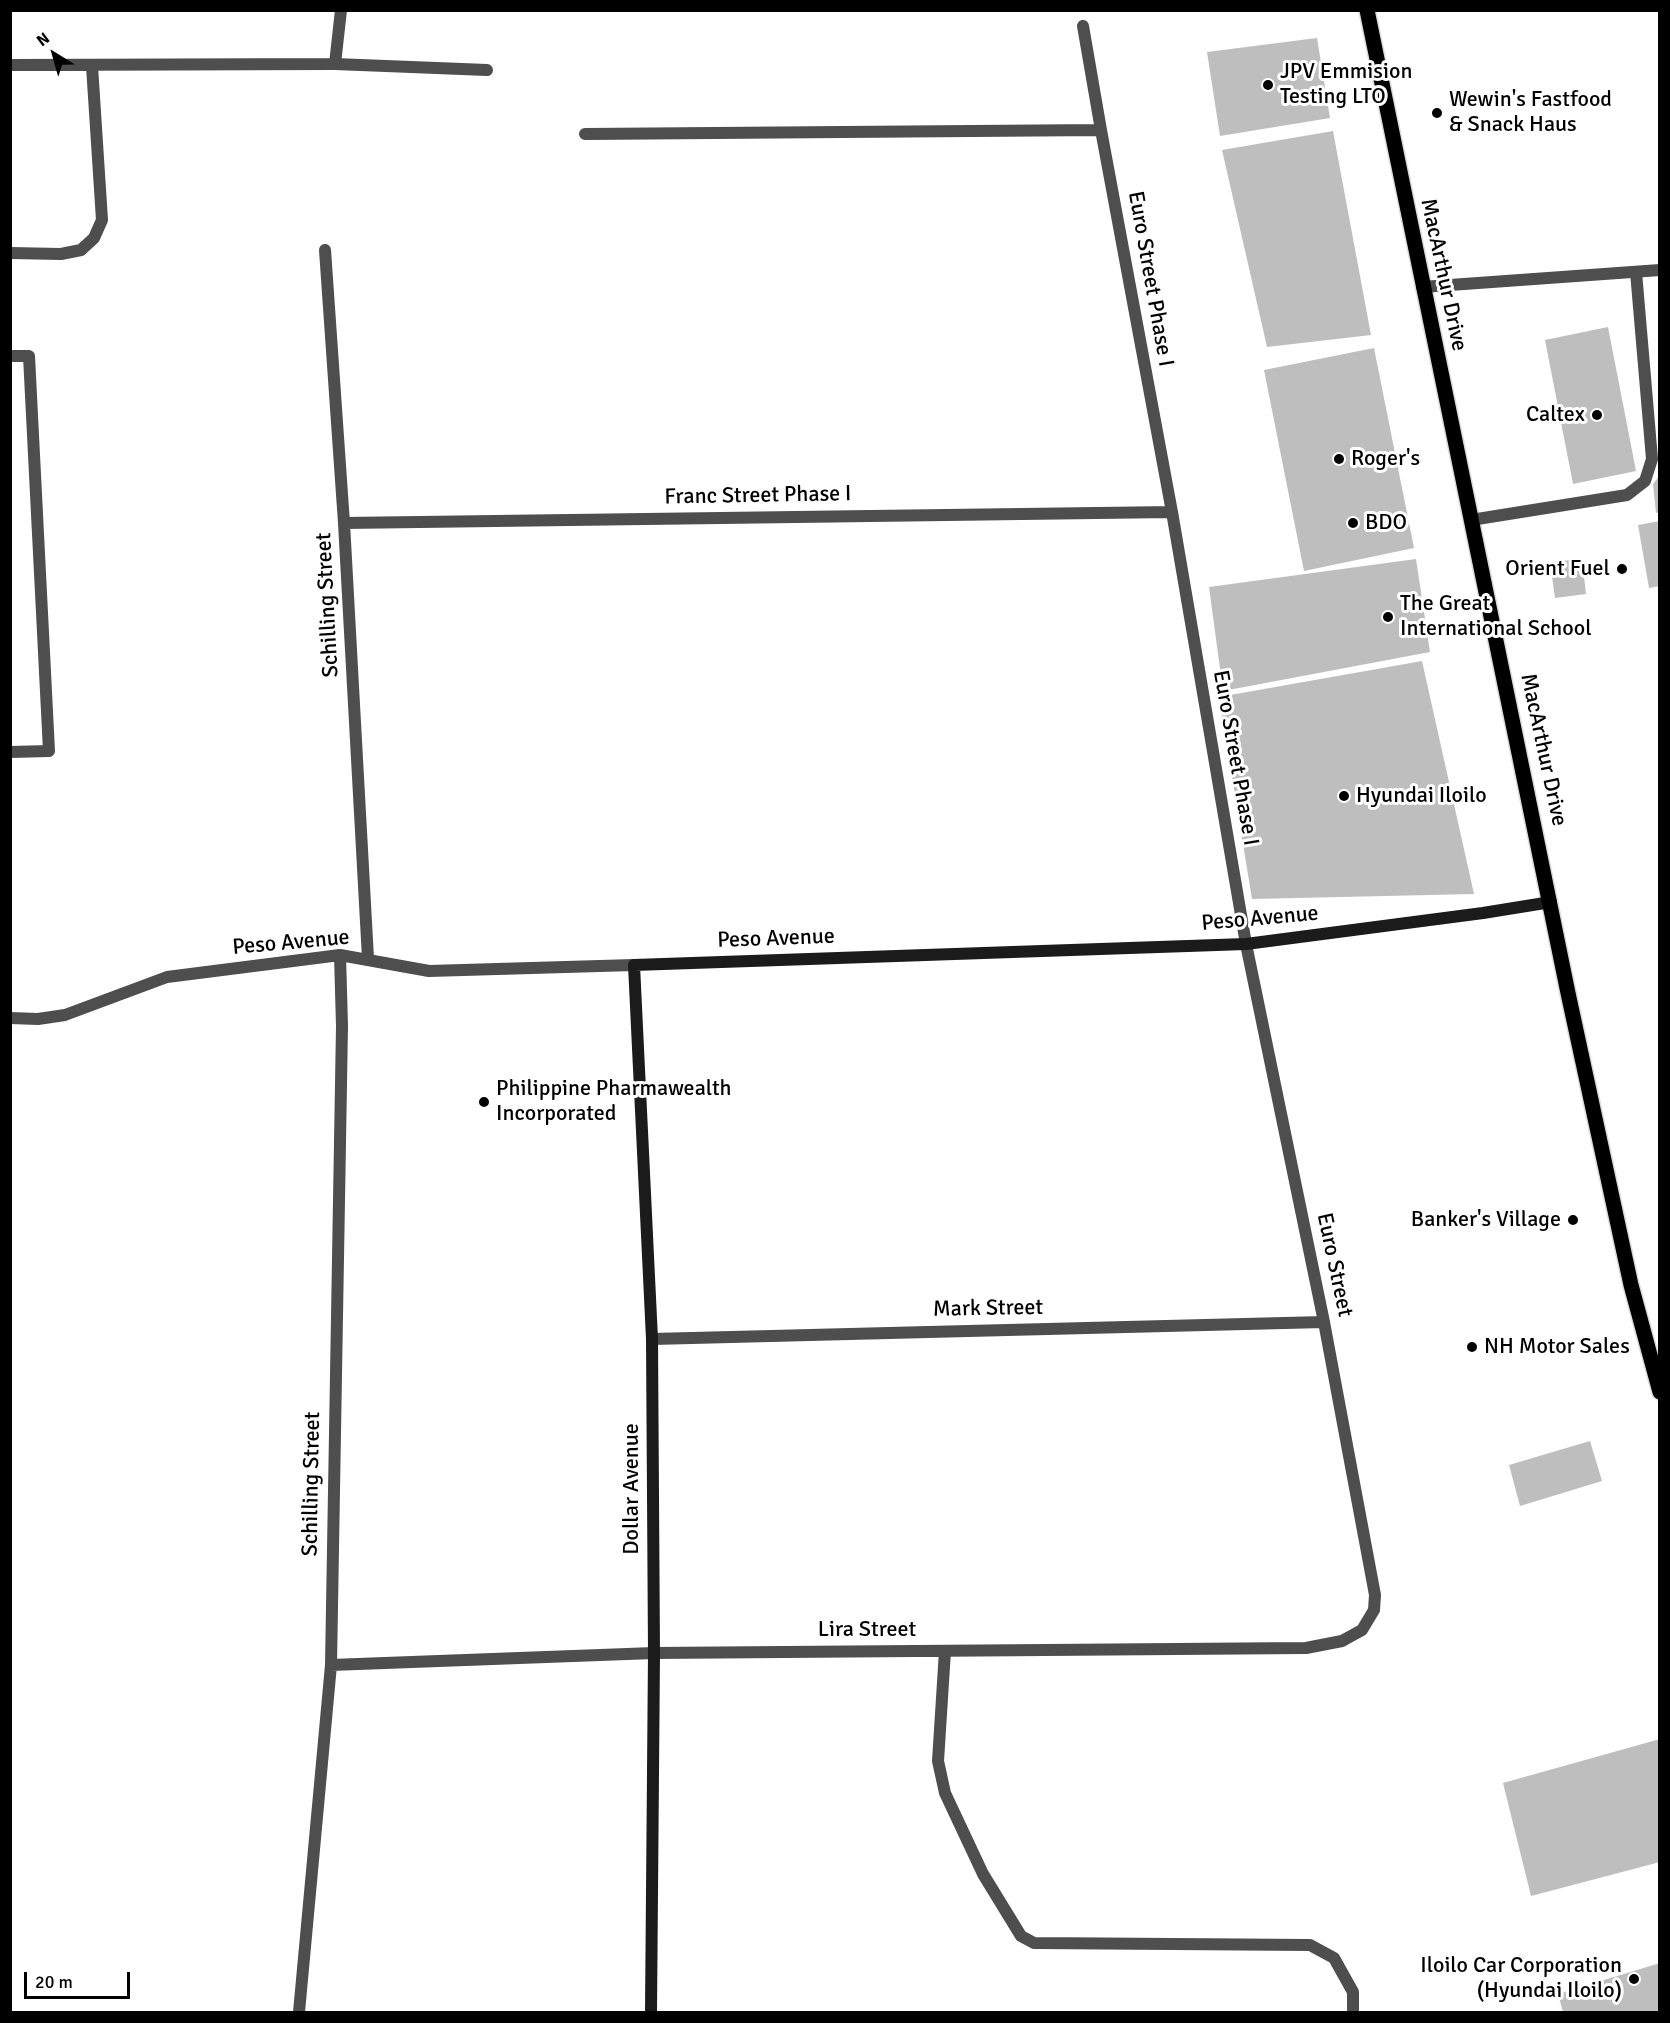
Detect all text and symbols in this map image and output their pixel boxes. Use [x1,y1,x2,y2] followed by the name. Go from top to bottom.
[24,24,84,84] north arrow
[33,28,54,51] text: N
[1280,59,1412,110] place label: JPV Emmision Testing LTO
[1261,78,1275,92] marker: JPV Emmision Testing LTO
[1449,87,1612,138] place label: Wewin's Fastfood & Snack Haus
[1430,106,1444,120] marker: Wewin's Fastfood & Snack Haus
[1122,189,1178,369] street label: Euro Street Phase I
[1414,196,1472,354] street label: MacArthur Drive
[1526,402,1585,428] place label: Caltex
[1590,408,1604,422] marker: Caltex
[1351,446,1420,472] place label: Roger's
[1332,452,1346,466] marker: Roger's
[664,481,852,511] street label: Franc Street Phase I
[1365,510,1407,536] place label: BDO
[1346,516,1360,530] marker: BDO
[311,532,345,678] street label: Schilling Street
[1505,556,1610,582] place label: Orient Fuel
[1615,562,1629,576] marker: Orient Fuel
[1400,591,1592,642] place label: The Great International School
[1381,610,1395,624] marker: The Great International School
[1207,668,1263,848] street label: Euro Street Phase I
[1514,671,1572,829] street label: MacArthur Drive
[1356,783,1487,809] place label: Hyundai Iloilo
[1337,789,1351,803] marker: Hyundai Iloilo
[1200,901,1320,937] street label: Peso Avenue
[717,924,835,954] street label: Peso Avenue
[231,925,351,961] street label: Peso Avenue
[496,1076,732,1128] place label: Philippine Pharmawealth Incorporated
[477,1095,491,1109] marker: Philippine Pharmawealth Incorporated
[1411,1207,1561,1233] place label: Banker's Village
[1310,1211,1358,1319] street label: Euro Street
[1566,1213,1580,1227] marker: Banker's Village
[933,1295,1043,1323] street label: Mark Street
[1484,1334,1630,1360] place label: NH Motor Sales
[1465,1340,1479,1354] marker: NH Motor Sales
[298,1411,326,1557] street label: Schilling Street
[619,1423,645,1555] street label: Dollar Avenue
[818,1617,916,1643] street label: Lira Street
[1420,1953,1622,2005] place label: Iloilo Car Corporation (Hyundai Iloilo)
[27,1960,134,1998] scale bar
[35,1971,73,1993] text: 20 m
[1627,1972,1641,1986] marker: Iloilo Car Corporation (Hyundai Iloilo)

